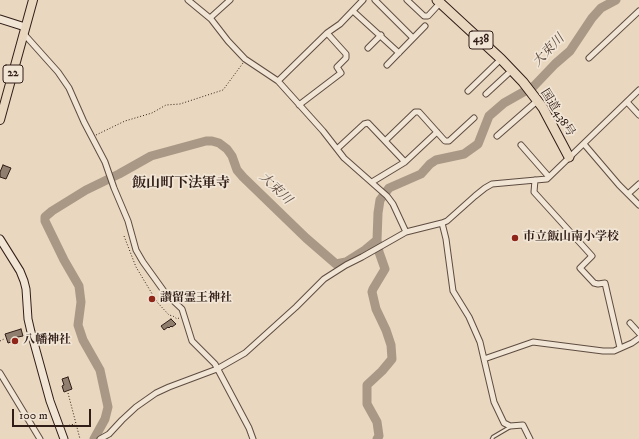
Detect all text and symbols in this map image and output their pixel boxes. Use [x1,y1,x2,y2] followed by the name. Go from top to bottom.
[469,31,493,49] road number: 438
[530,32,568,70] water label: 大束川
[3,65,23,83] road number: 22
[537,87,577,139] street label: 国道438号
[256,170,294,208] water label: 大束川
[132,176,230,192] district label: 飯山町下法軍寺
[523,231,619,245] place label: 市立飯山南小学校
[510,233,520,243] marker: 市立飯山南小学校
[160,292,232,306] place label: 讃留霊王神社
[147,294,157,304] marker: 讃留霊王神社
[23,334,71,348] place label: 八幡神社
[10,336,20,346] marker: 八幡神社
[14,401,93,427] scale bar
[19,408,48,423] text: 100 m

